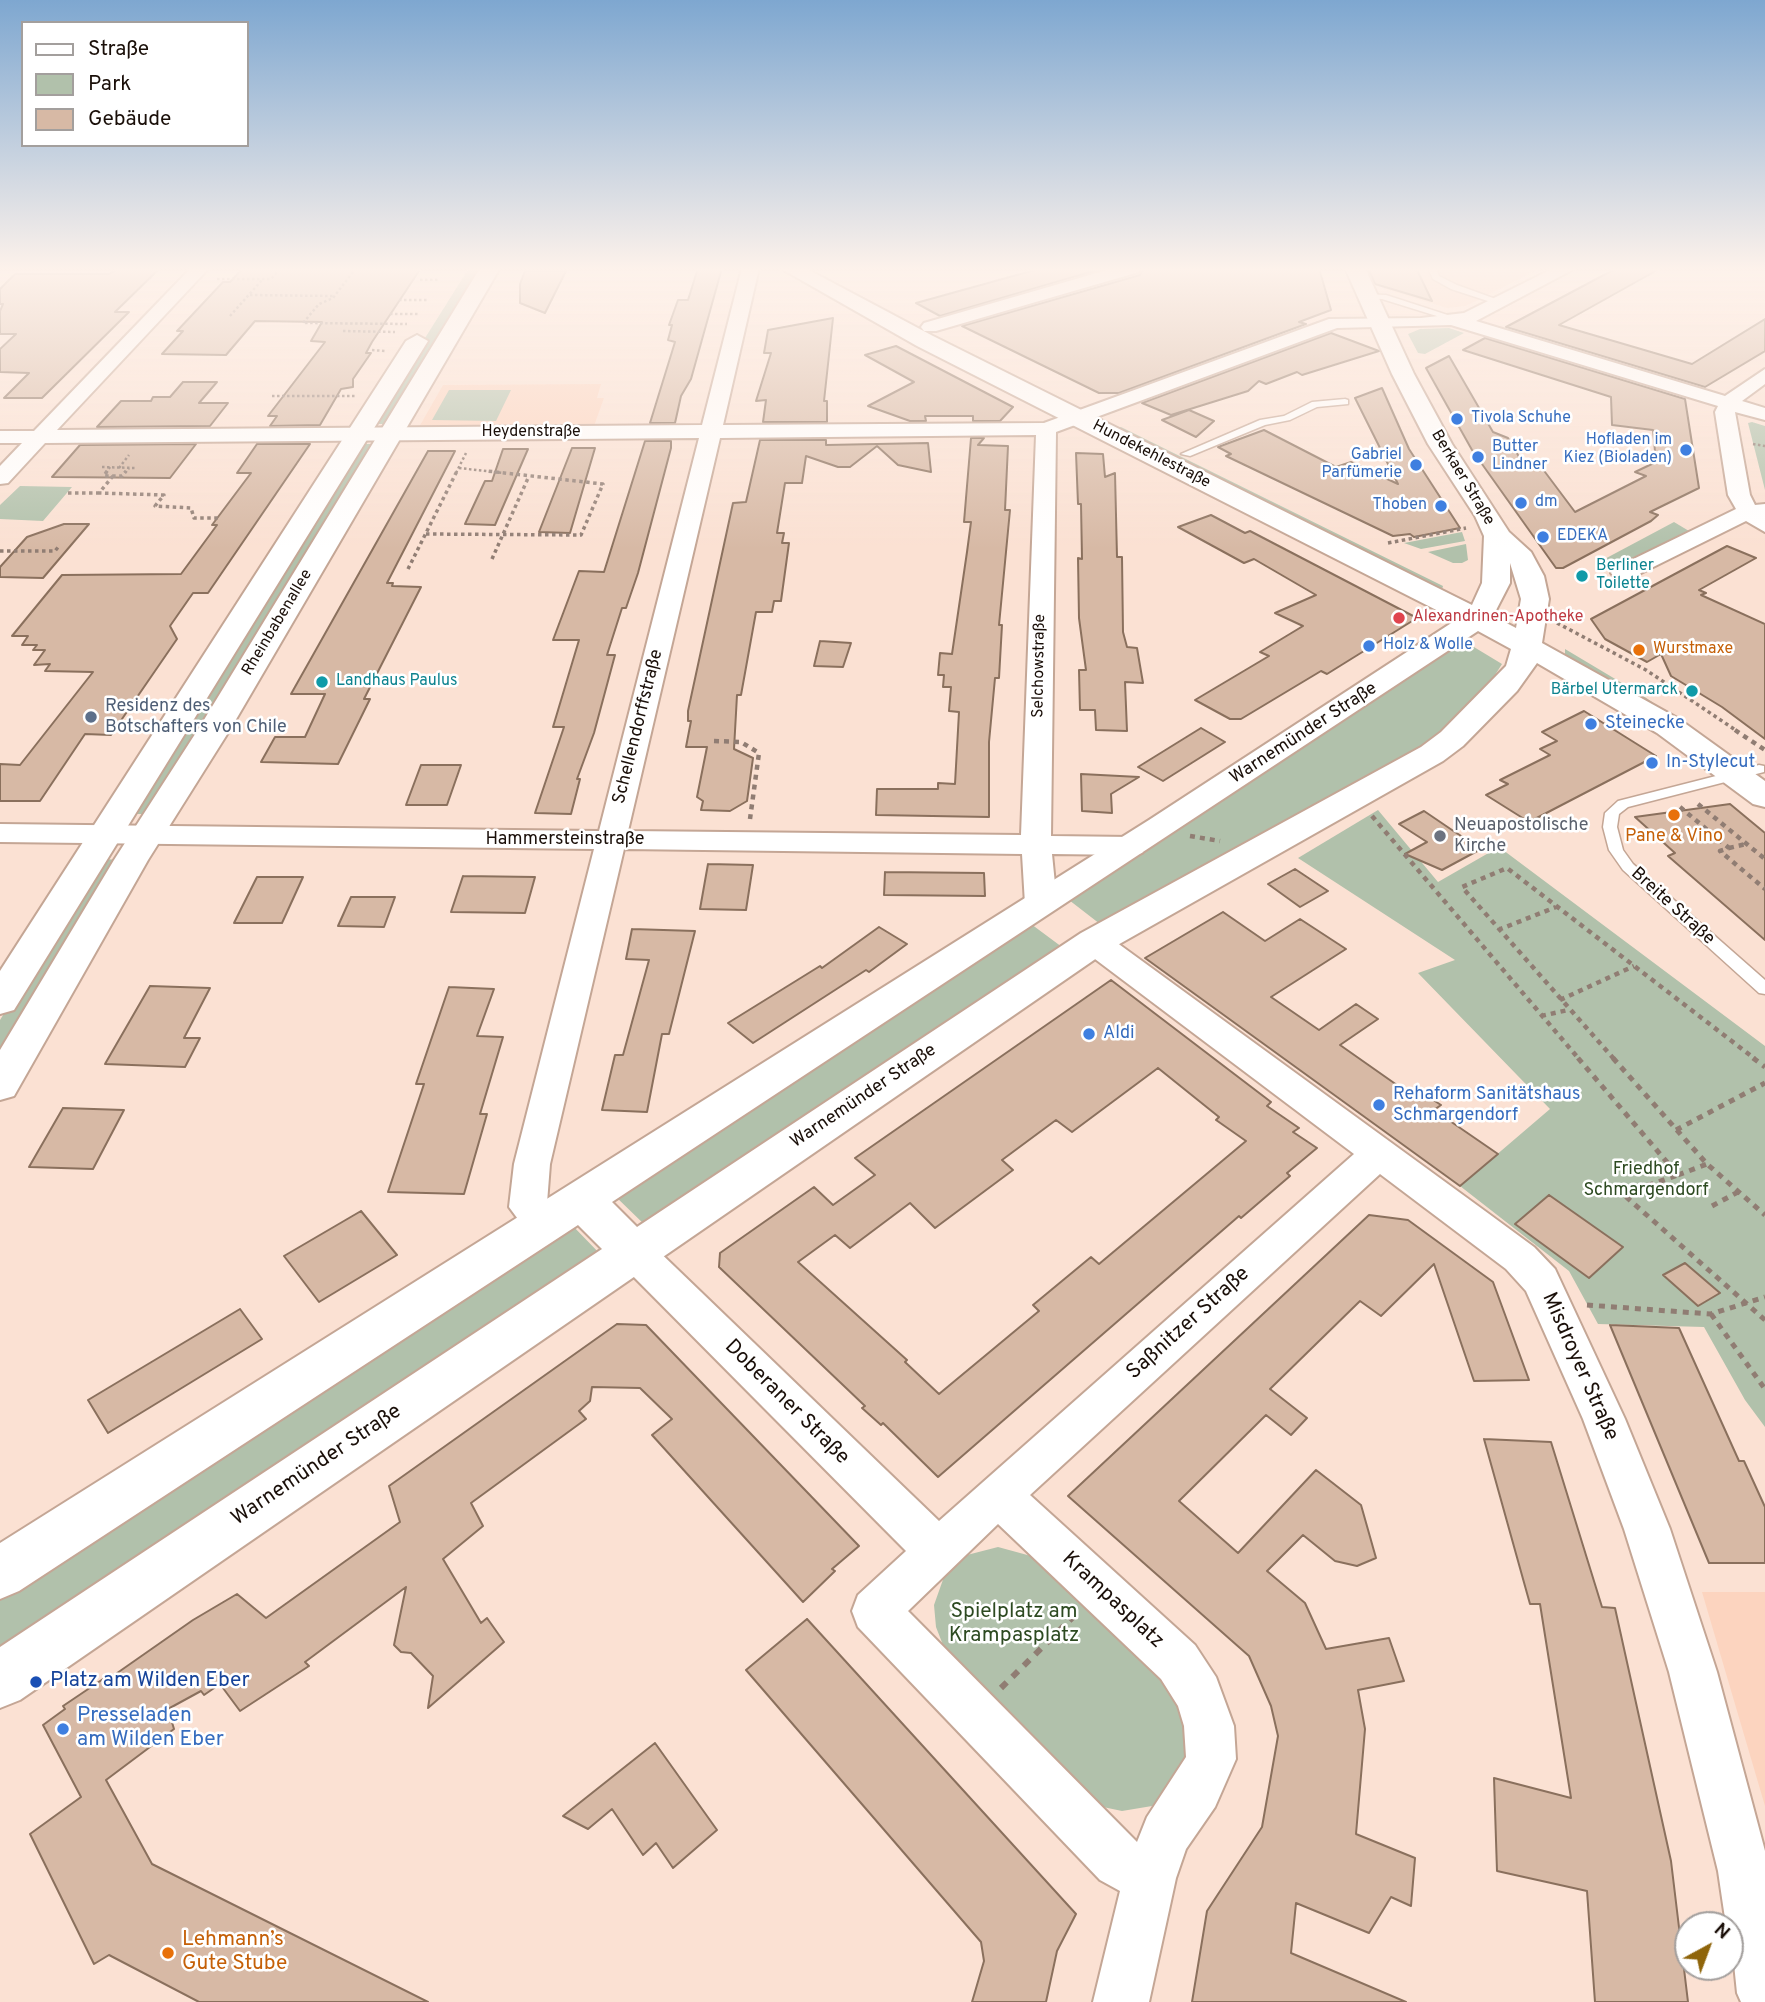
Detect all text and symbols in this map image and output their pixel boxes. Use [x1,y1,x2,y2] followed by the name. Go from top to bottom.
[21,21,248,147] legend
[88,36,149,63] text: Straße
[88,71,131,98] text: Park
[88,106,171,133] text: Gebäude
[1471,409,1571,429] place label: Tivola Schuhe
[1449,411,1465,427] marker: Tivola Schuhe
[1089,417,1213,493] street label: Hundekehlestraße
[481,423,581,443] street label: Heydenstraße
[1426,427,1498,529] street label: Berkaer Straße
[1563,431,1672,469] place label: Hofladen im Kiez (Bioladen)
[1492,438,1547,476] place label: Butter Lindner
[1678,442,1694,458] marker: Hofladen im Kiez (Bioladen)
[1322,446,1402,484] place label: Gabriel Parfümerie
[1470,449,1486,465] marker: Butter Lindner
[1408,457,1424,473] marker: Gabriel Parfümerie
[1535,493,1558,513] place label: dm
[1513,495,1529,511] marker: dm
[1372,496,1427,516] place label: Thoben
[1433,498,1449,514] marker: Thoben
[1557,527,1608,547] place label: EDEKA
[1535,529,1551,545] marker: EDEKA
[1596,557,1654,595] place label: Berliner Toilette
[239,566,317,680] street label: Rheinbabenallee
[1574,568,1590,584] marker: Berliner Toilette
[1413,608,1583,628] place label: Alexandrinen-Apotheke
[1391,610,1407,626] marker: Alexandrinen-Apotheke
[1029,614,1051,718] street label: Selchowstraße
[1383,636,1473,656] place label: Holz & Wolle
[1361,638,1377,654] marker: Holz & Wolle
[1653,640,1733,660] place label: Wurstmaxe
[1631,642,1647,658] marker: Wurstmaxe
[609,647,669,807] street label: Schellendorffstraße
[336,672,457,692] place label: Landhaus Paulus
[314,674,330,690] marker: Landhaus Paulus
[1226,678,1382,790] street label: Warnemünder Straße
[1551,681,1678,701] place label: Bärbel Utermarck
[1684,683,1700,699] marker: Bärbel Utermarck
[105,696,287,738] place label: Residenz des Botschafters von Chile
[83,709,99,725] marker: Residenz des Botschafters von Chile
[1605,713,1685,735] place label: Steinecke
[1583,716,1599,732] marker: Steinecke
[1666,752,1755,774] place label: In-Stylecut
[1644,755,1660,771] marker: In-Stylecut
[1666,807,1682,823] marker: Pane & Vino
[1454,815,1588,858] place label: Neuapostolische Kirche
[1625,826,1723,848] place label: Pane & Vino
[1432,828,1448,844] marker: Neuapostolische Kirche
[486,829,644,851] street label: Hammersteinstraße
[1626,864,1718,950] street label: Breite Straße
[1103,1023,1135,1045] place label: Aldi
[1081,1026,1097,1042] marker: Aldi
[787,1040,941,1154] street label: Warnemünder Straße
[1393,1084,1580,1126] place label: Rehaform Sanitätshaus Schmargendorf
[1371,1097,1387,1113] marker: Rehaform Sanitätshaus Schmargendorf
[1584,1159,1708,1202] park label: Friedhof Schmargendorf
[1122,1262,1256,1386] street label: Saßnitzer Straße
[1535,1289,1623,1445] street label: Misdroyer Straße
[718,1335,854,1471] street label: Doberaner Straße
[227,1400,407,1532] street label: Warnemünder Straße
[1056,1547,1168,1655] street label: Krampasplatz
[949,1600,1079,1650] park label: Spielplatz am Krampasplatz
[50,1669,250,1695] place label: Platz am Wilden Eber
[28,1674,44,1690] marker: Platz am Wilden Eber
[77,1704,224,1754] place label: Presseladen am Wilden Eber
[55,1721,71,1737] marker: Presseladen am Wilden Eber
[1674,1911,1744,1981] north arrow
[1708,1918,1734,1945] text: N
[182,1928,287,1978] place label: Lehmann’s Gute Stube
[160,1945,176,1961] marker: Lehmann’s Gute Stube

